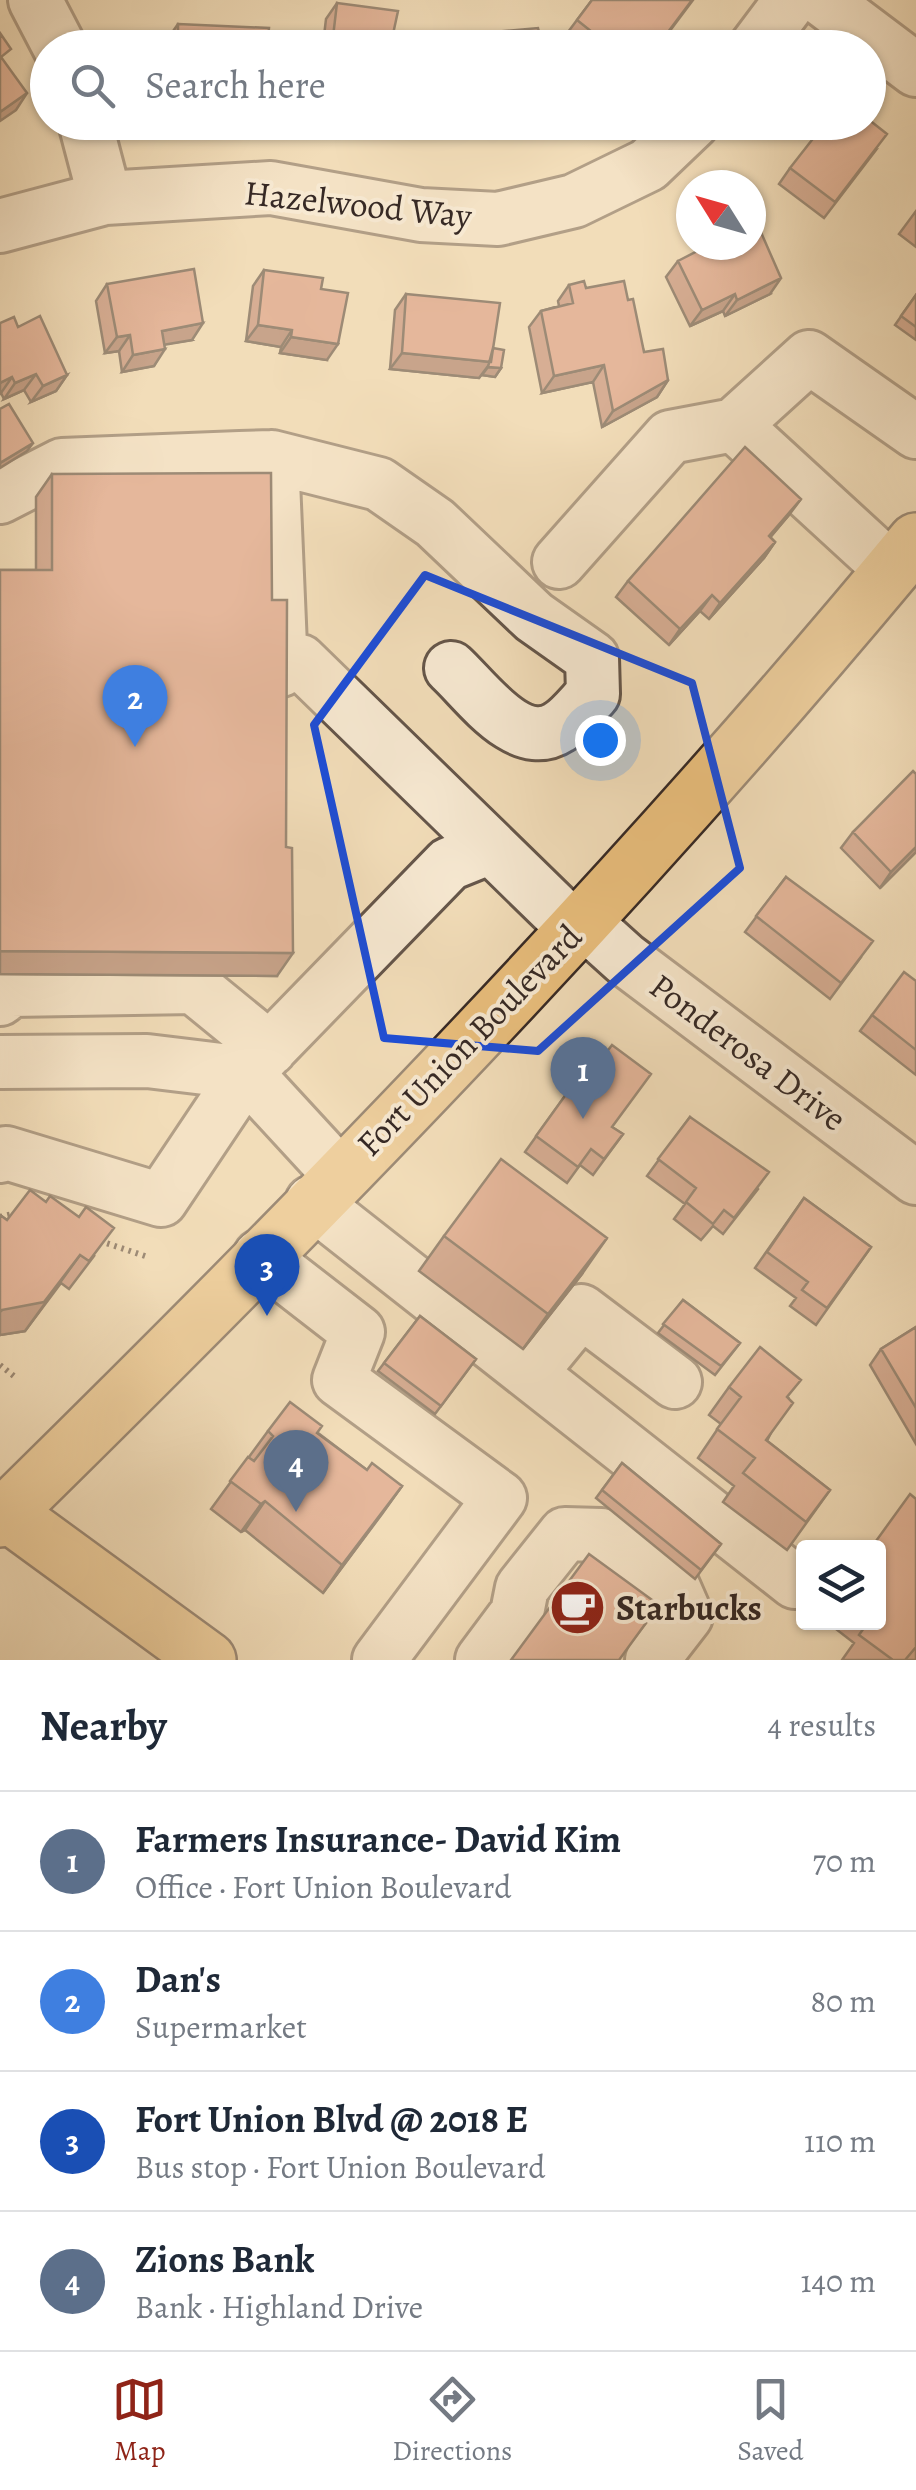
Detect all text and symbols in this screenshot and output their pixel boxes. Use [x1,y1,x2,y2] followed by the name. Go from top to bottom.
[30,30,886,140] search box
[65,58,120,113] icon: search
[145,59,326,111] text: Search here
[242,168,474,240] street label: Hazelwood Way
[676,170,766,260] north arrow
[102,664,168,747] pin: 2
[575,715,626,766] your location
[346,913,593,1167] street label: Fort Union Boulevard
[640,962,856,1142] street label: Ponderosa Drive
[550,1036,616,1119] pin: 1
[234,1234,300,1316] pin: 3
[264,1430,328,1512] pin: 4
[796,1540,886,1630] map controls
[796,1540,886,1630] button: layers
[547,1578,607,1638] cafe icon: Starbucks
[616,1584,762,1632] place label: Starbucks
[40,1697,167,1754] text: Nearby
[767,1703,876,1747] text: 4 results
[135,1813,621,1865] text: Farmers Insurance- David Kim
[67,1839,78,1883] text: 1
[813,1839,876,1883] text: 70 m
[135,1865,511,1909] text: Office · Fort Union Boulevard
[135,1953,221,2005] text: Dan's
[65,1979,80,2023] text: 2
[810,1979,876,2023] text: 80 m
[135,2005,307,2049] text: Supermarket
[135,2093,528,2145] text: Fort Union Blvd @ 2018 E
[66,2119,79,2163] text: 3
[804,2119,876,2163] text: 110 m
[135,2145,545,2189] text: Bus stop · Fort Union Boulevard
[135,2233,314,2285] text: Zions Bank
[65,2259,80,2303] text: 4
[801,2259,876,2303] text: 140 m
[135,2285,423,2329] text: Bank · Highland Drive
[112,2372,167,2470] tab: Map
[392,2372,512,2470] tab: Directions
[737,2372,804,2470] tab: Saved

